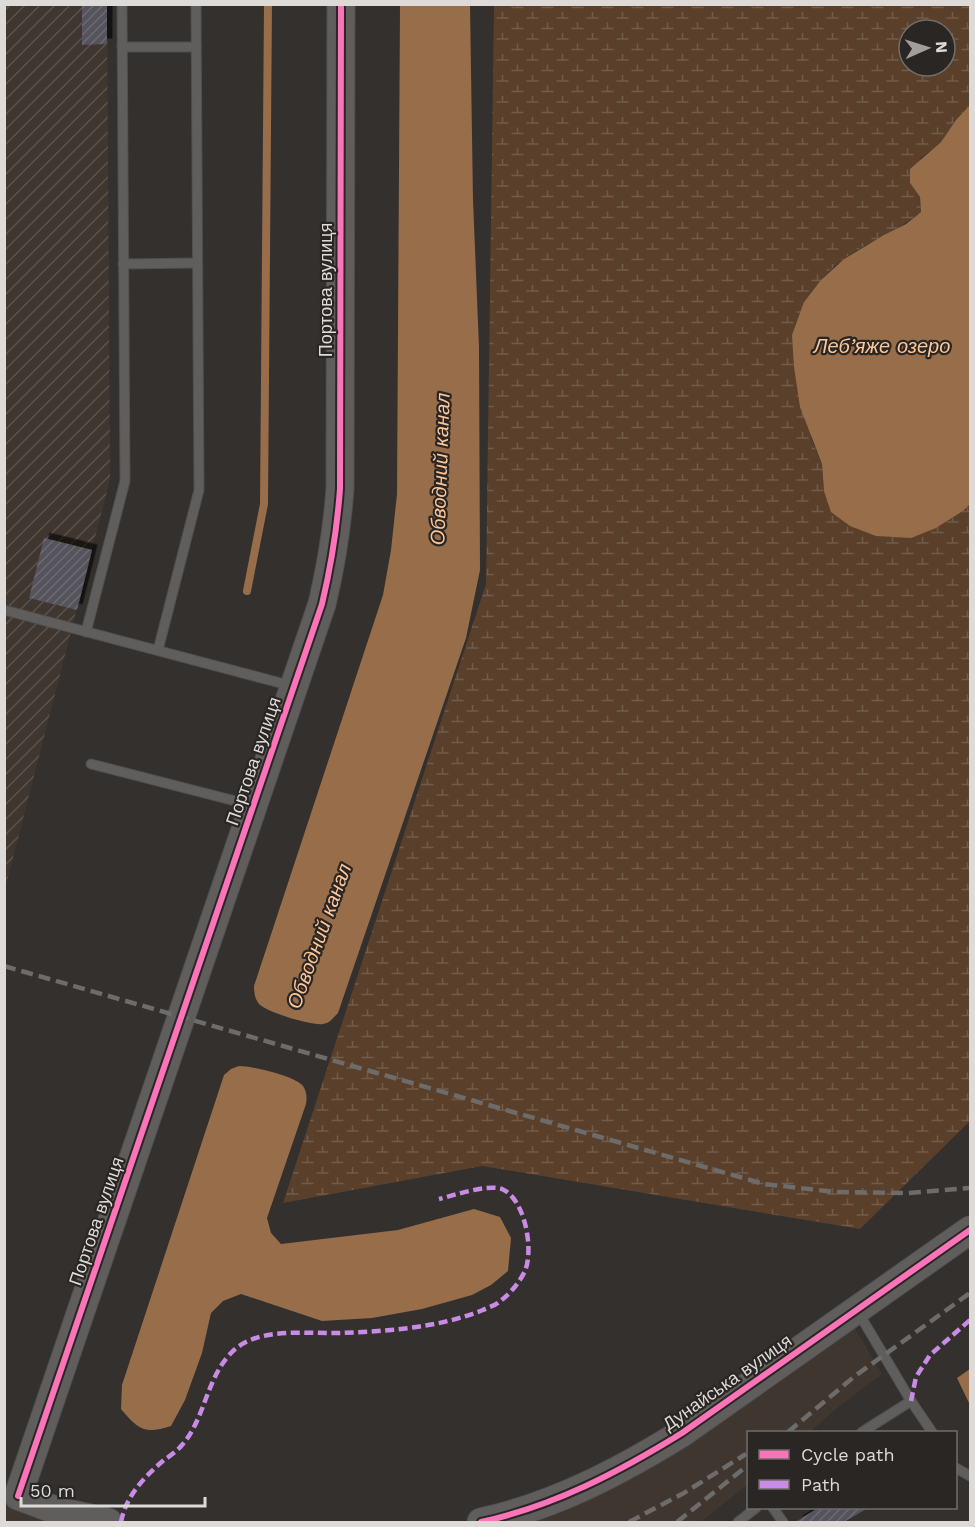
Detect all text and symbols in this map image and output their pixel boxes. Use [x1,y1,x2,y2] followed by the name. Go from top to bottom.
[897,18,957,78] north arrow
[932,41,951,54] text: N
[315,223,336,357] street label: Портова вулиця
[812,334,950,358] water label: Леб’яже озеро
[425,392,455,546] water label: Обводний канал
[221,694,285,828] street label: Портова вулиця
[282,860,356,1012] water label: Обводний канал
[64,1154,128,1288] street label: Портова вулиця
[658,1330,796,1434] street label: Дунайська вулиця
[747,1431,957,1509] legend
[801,1444,895,1465] text: Cycle path
[21,1470,206,1508] scale bar
[801,1474,841,1495] text: Path
[30,1480,75,1501] text: 50 m

